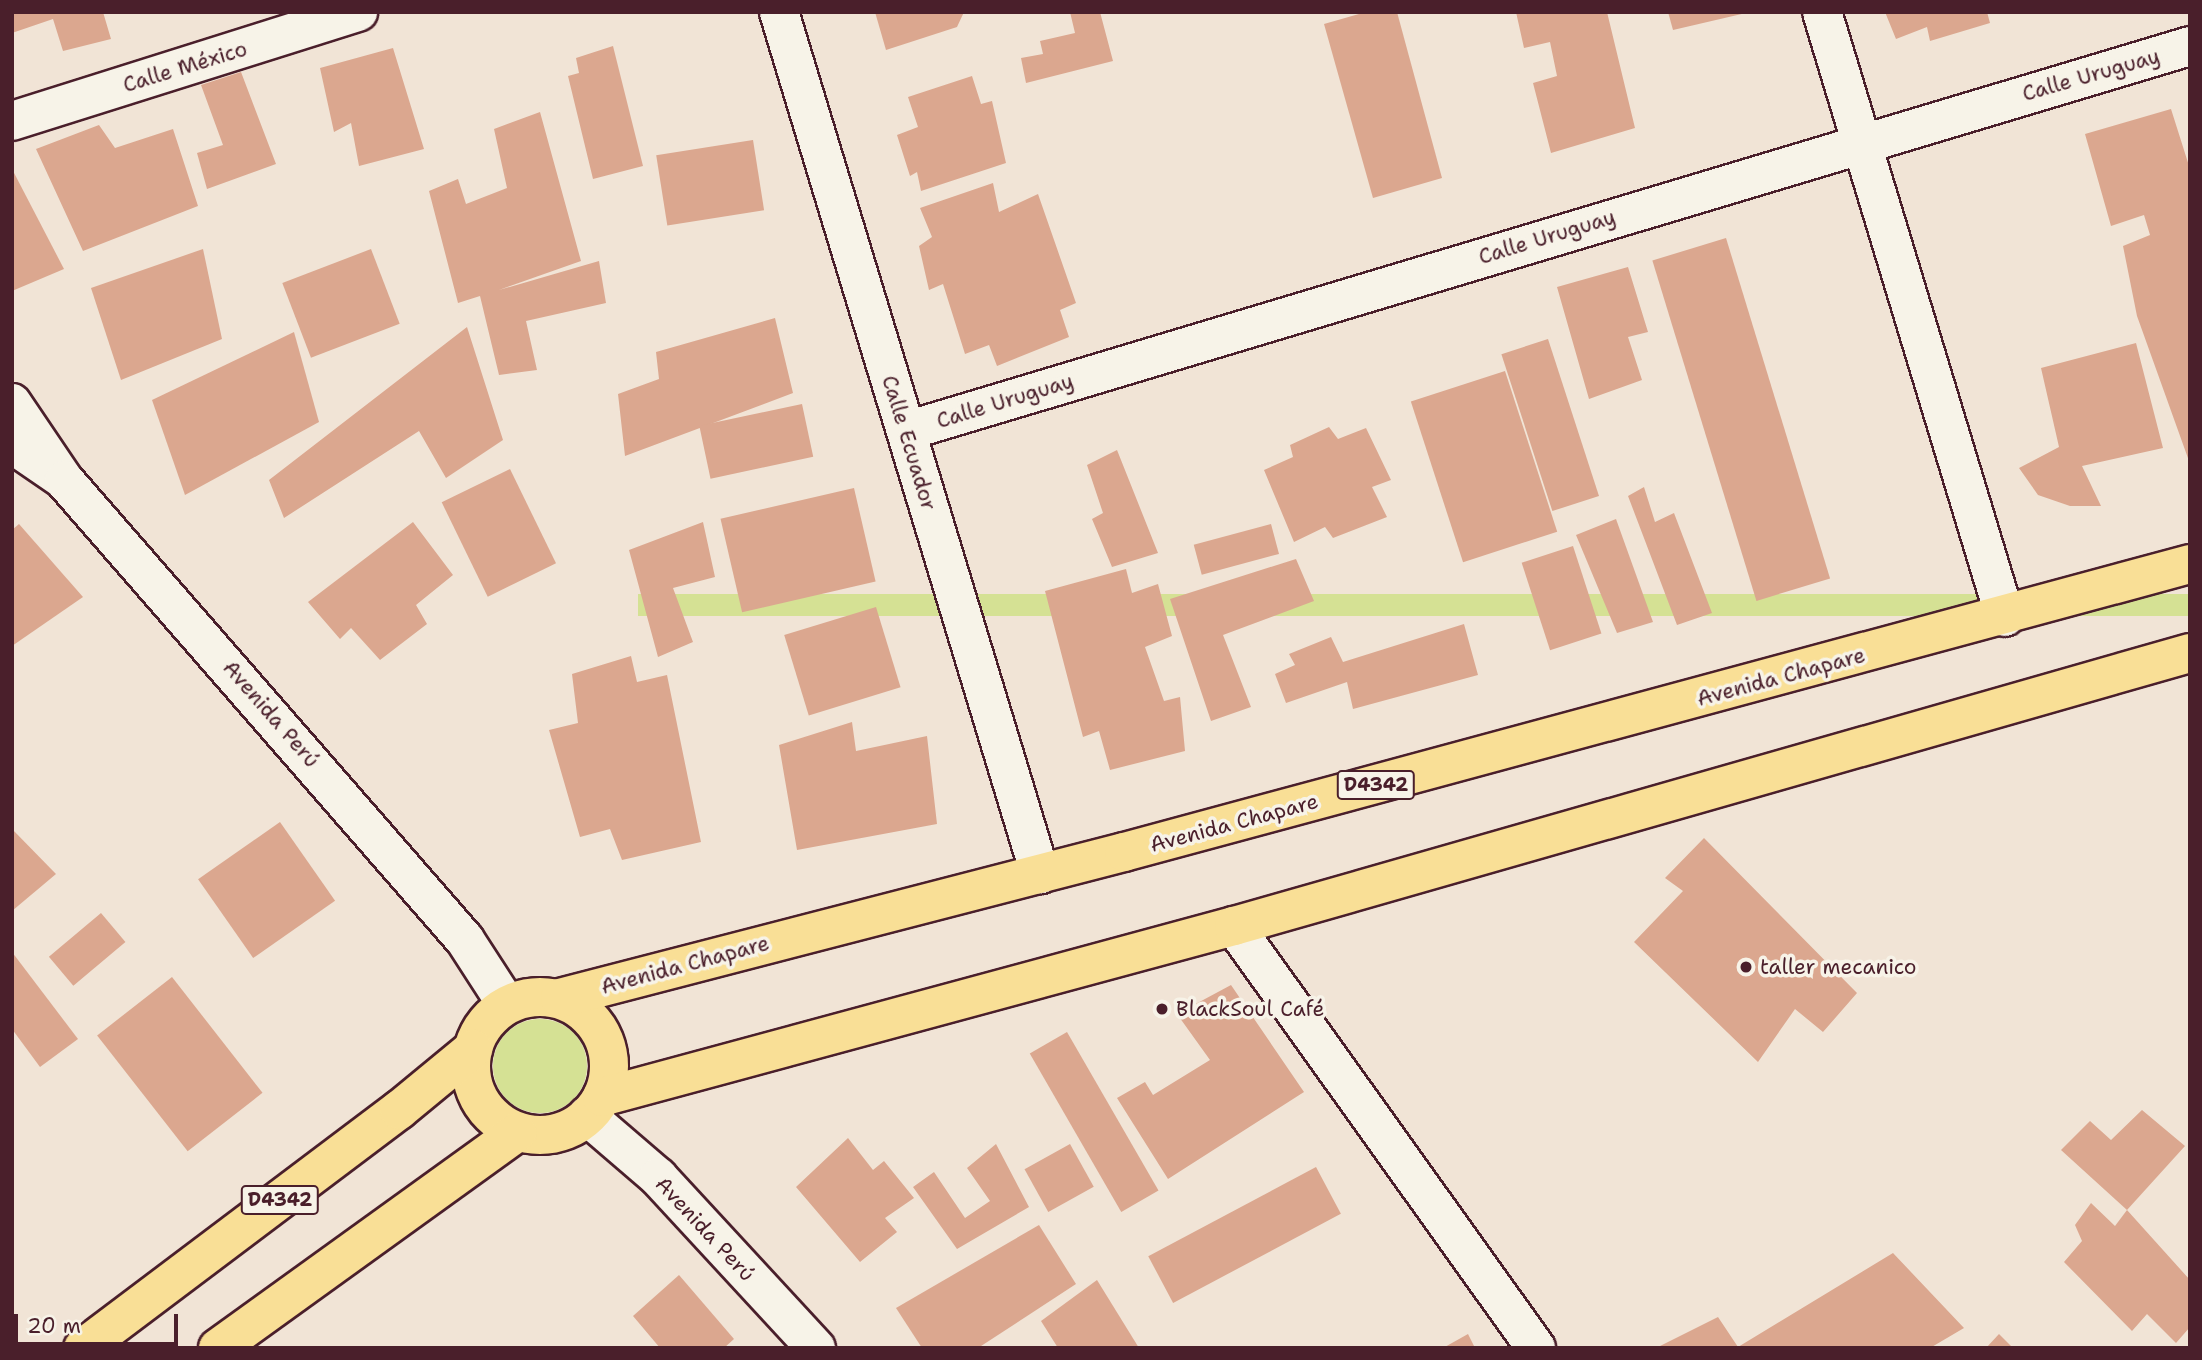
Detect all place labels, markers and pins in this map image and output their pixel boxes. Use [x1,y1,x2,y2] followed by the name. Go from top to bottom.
[1760,954,1917,980] place label: taller mecanico
[1738,959,1754,975] marker: taller mecanico
[1176,996,1324,1022] place label: BlackSoul Café
[1154,1001,1170,1017] marker: BlackSoul Café

